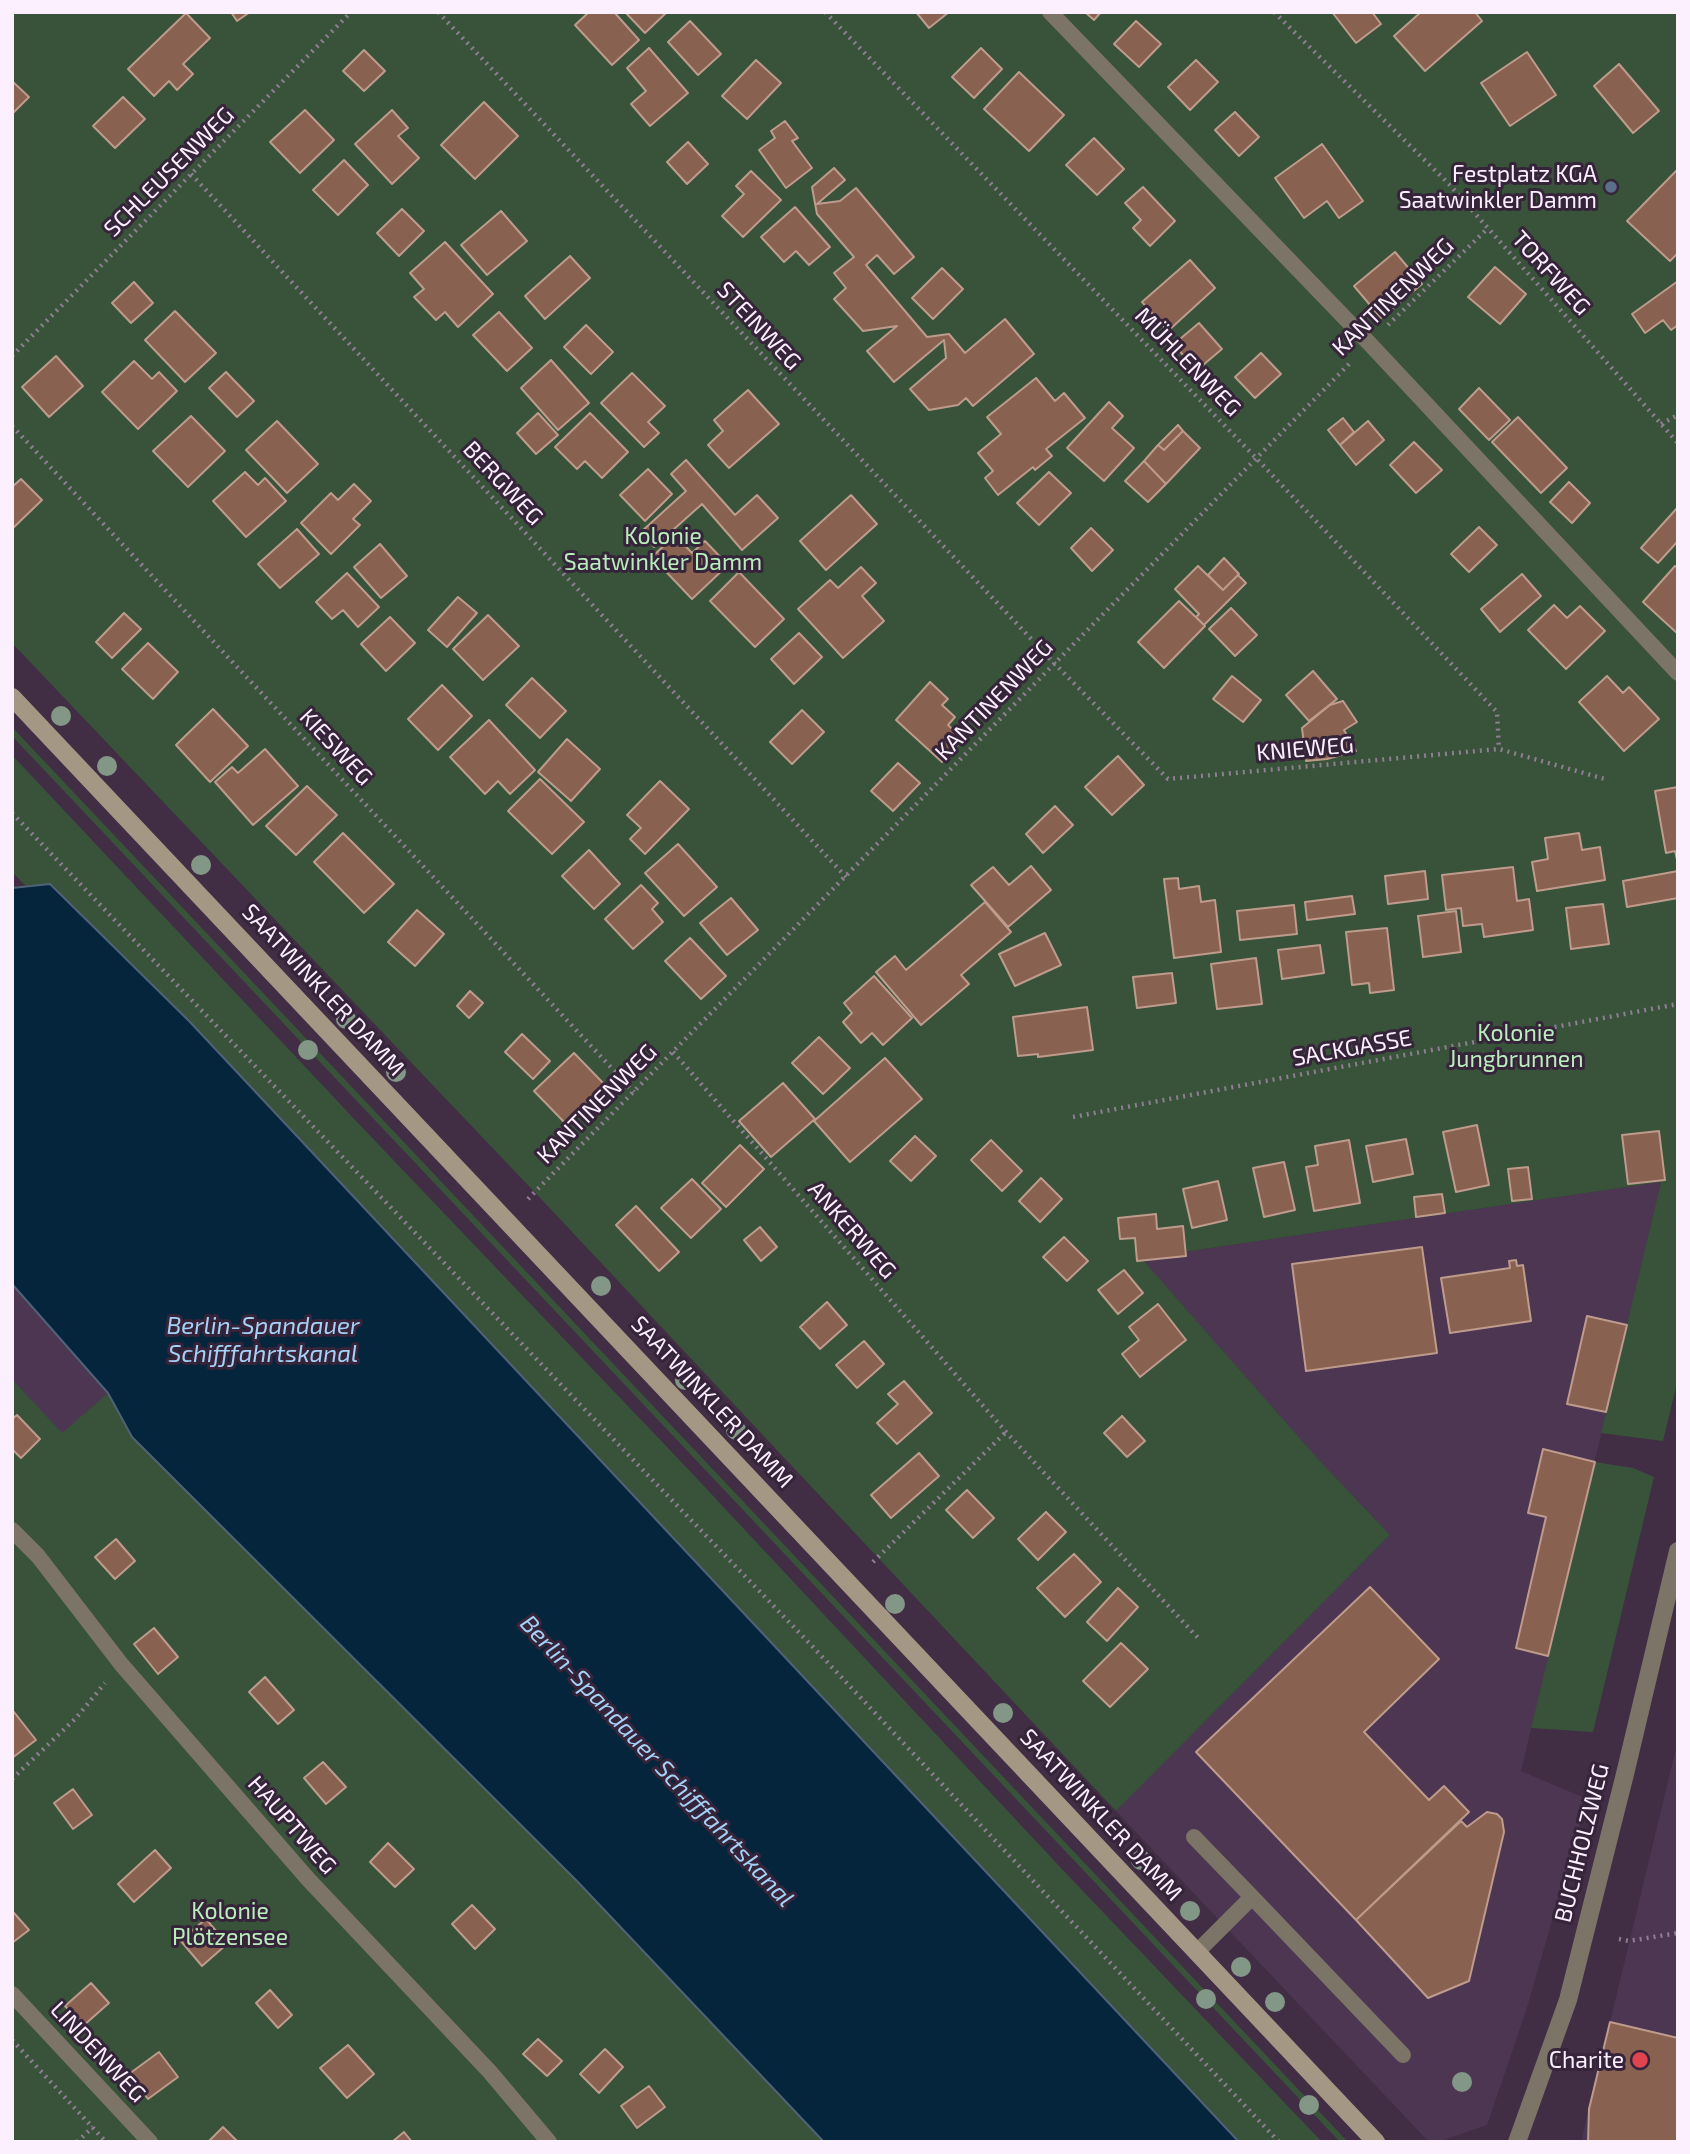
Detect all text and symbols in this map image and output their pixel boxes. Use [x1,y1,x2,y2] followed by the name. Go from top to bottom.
[98,101,240,243] street label: SCHLEUSENWEG
[1399,160,1597,214] place label: Festplatz KGA Saatwinkler Damm
[1603,179,1619,195] marker: Festplatz KGA Saatwinkler Damm
[1506,225,1596,321] street label: TORFWEG
[1327,232,1459,362] street label: KANTINENWEG
[711,276,807,376] street label: STEINWEG
[1129,302,1247,422] street label: MÜHLENWEG
[457,435,549,531] street label: BERGWEG
[564,522,762,576] park label: Kolonie Saatwinkler Damm
[929,634,1059,766] street label: KANTINENWEG
[294,703,378,791] street label: KIESWEG
[1255,731,1355,767] street label: KNIEWEG
[236,898,410,1082] street label: SAATWINKLER DAMM
[1448,1019,1584,1073] park label: Kolonie Jungbrunnen
[1290,1024,1414,1072] street label: SACKGASSE
[531,1038,663,1170] street label: KANTINENWEG
[802,1176,902,1284] street label: ANKERWEG
[625,1310,799,1494] street label: SAATWINKLER DAMM
[166,1312,360,1368] water label: Berlin-Spandauer Schifffahrtskanal
[514,1609,800,1913] water label: Berlin-Spandauer Schifffahrtskanal
[1014,1723,1188,1907] street label: SAATWINKLER DAMM
[1549,1761,1615,1925] street label: BUCHHOLZWEG
[242,1770,342,1880] street label: HAUPTWEG
[172,1897,288,1951] park label: Kolonie Plötzensee
[44,1996,152,2108] street label: LINDENWEG
[1549,2046,1624,2074] place label: Charite
[1630,2050,1650,2070] marker: Charite

